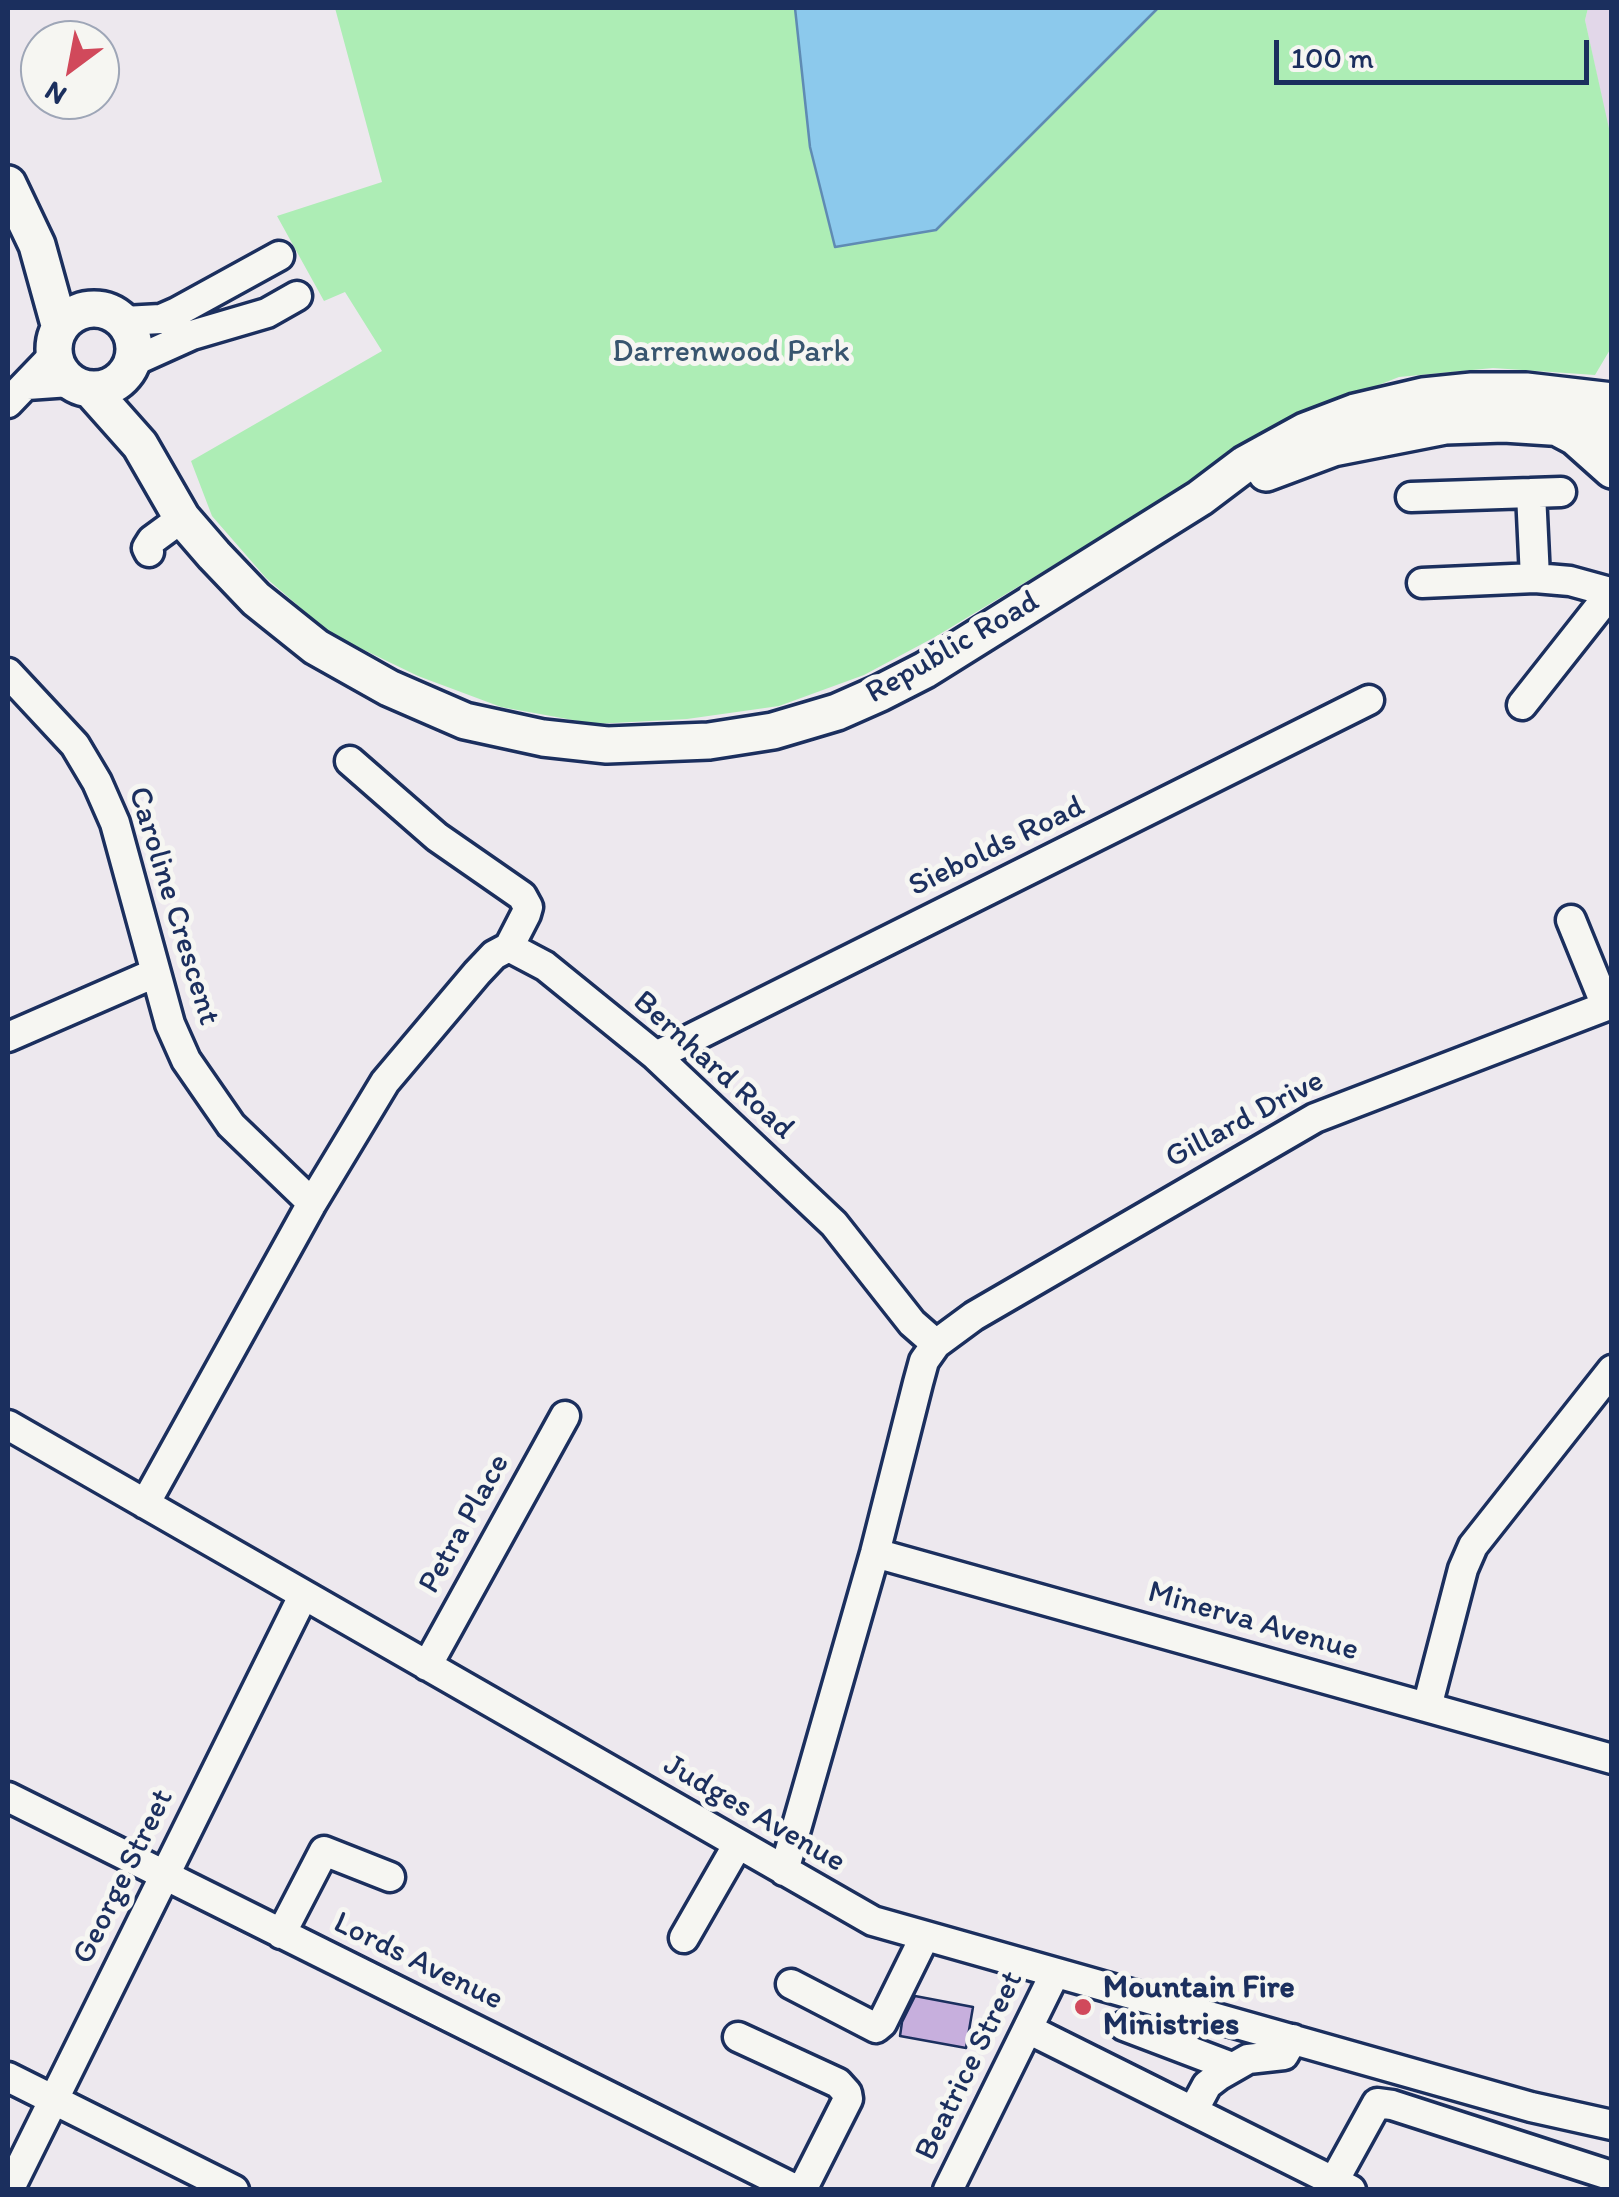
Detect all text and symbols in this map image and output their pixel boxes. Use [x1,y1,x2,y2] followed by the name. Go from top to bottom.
[20,20,120,120] north arrow
[1279,20,1594,82] scale bar
[1291,39,1374,76] text: 100 m
[38,74,72,113] text: N
[612,334,850,372] park label: Darrenwood Park
[859,583,1047,713] street label: Republic Road
[119,782,227,1030] street label: Caroline Crescent
[903,788,1091,906] street label: Siebolds Road
[624,983,802,1149] street label: Bernhard Road
[1159,1062,1331,1178] street label: Gillard Drive
[411,1448,519,1600] street label: Petra Place
[1143,1574,1363,1670] street label: Minerva Avenue
[656,1746,852,1882] street label: Judges Avenue
[65,1783,183,1971] street label: George Street
[327,1904,509,2020] street label: Lords Avenue
[908,1965,1032,2167] street label: Beatrice Street
[1103,1970,1295,2045] place label: Mountain Fire Ministries
[1072,1996,1094,2018] marker: Mountain Fire Ministries

